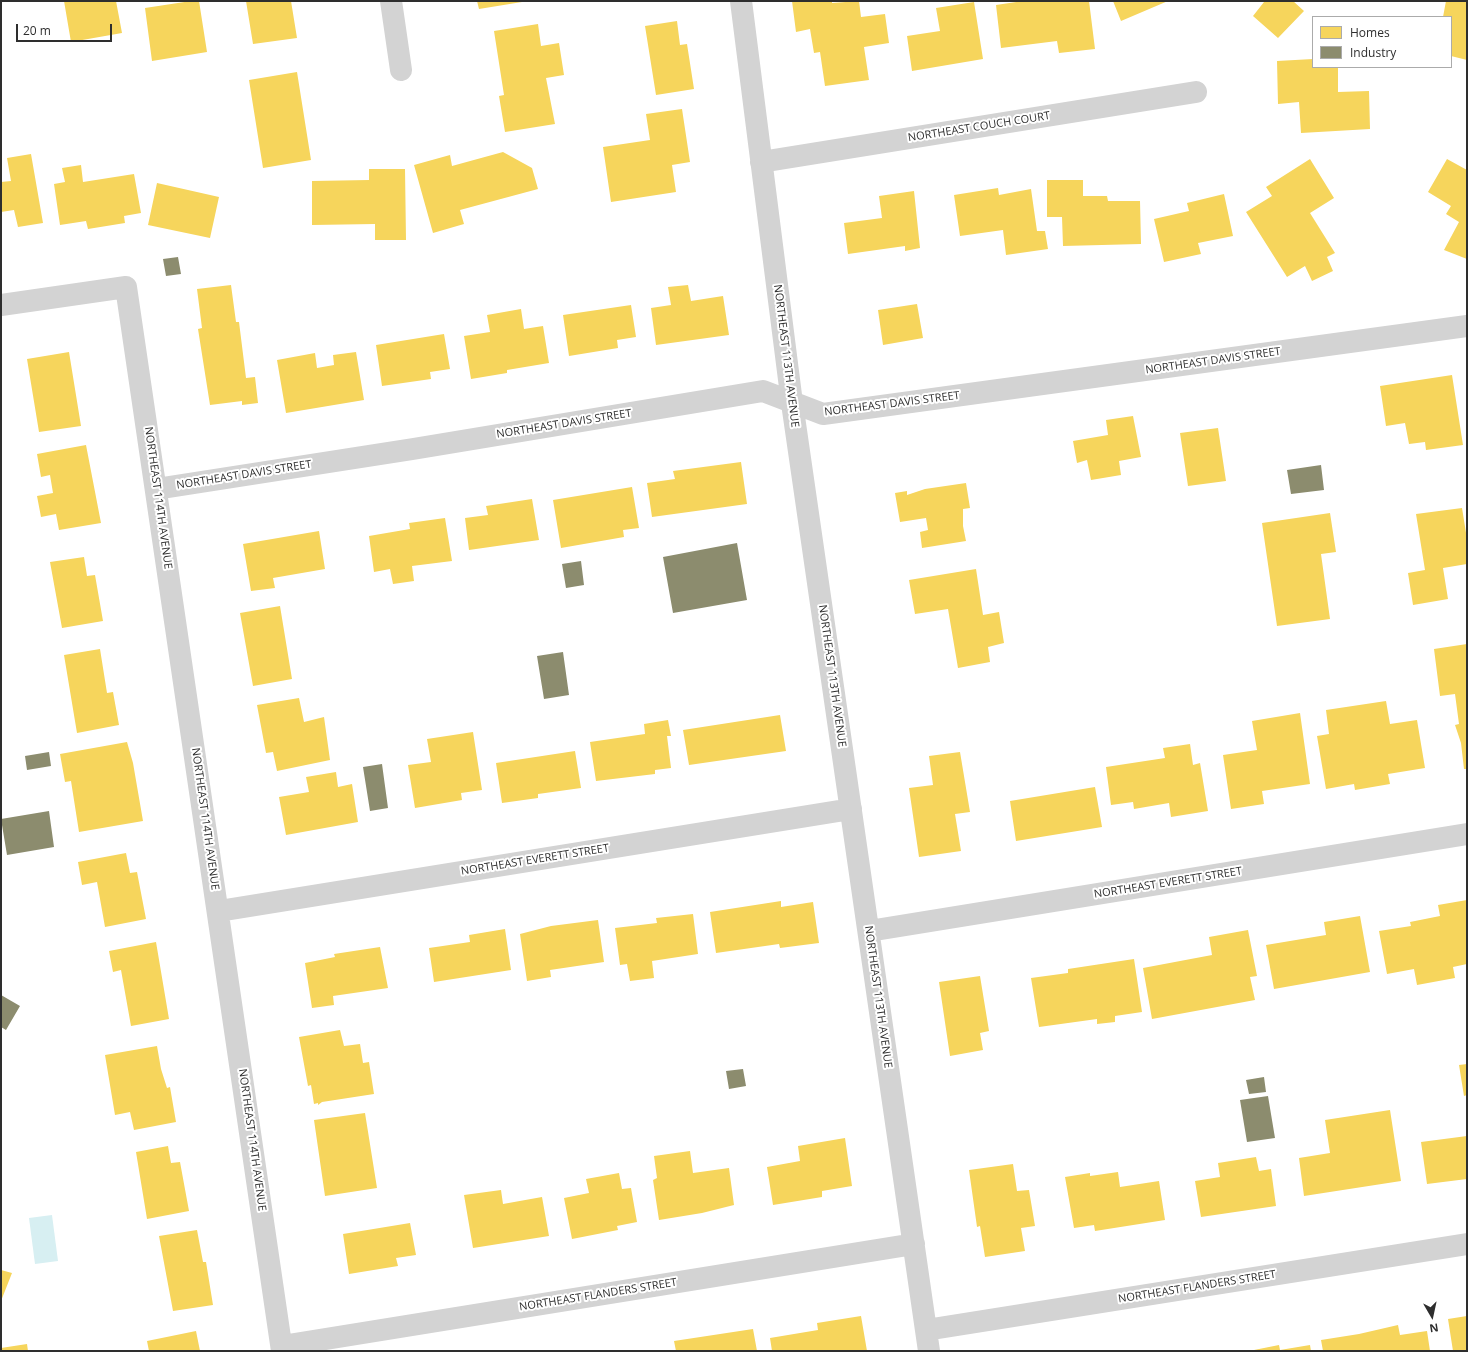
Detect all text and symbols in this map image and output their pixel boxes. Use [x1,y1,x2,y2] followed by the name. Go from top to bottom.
[18,16,114,42] scale bar
[1312,16,1452,68] legend
[23,22,51,39] text: 20 m
[1350,24,1390,41] text: Homes
[1350,44,1396,61] text: Industry
[907,109,1051,145] street label: NORTHEAST COUCH COURT
[771,284,801,428] street label: NORTHEAST 113TH AVENUE
[1145,345,1281,377] street label: NORTHEAST DAVIS STREET
[823,389,961,419] street label: NORTHEAST DAVIS STREET
[496,407,632,441] street label: NORTHEAST DAVIS STREET
[141,426,175,570] street label: NORTHEAST 114TH AVENUE
[176,458,312,492] street label: NORTHEAST DAVIS STREET
[815,604,849,748] street label: NORTHEAST 113TH AVENUE
[188,747,222,891] street label: NORTHEAST 114TH AVENUE
[460,842,610,878] street label: NORTHEAST EVERETT STREET
[1093,865,1243,901] street label: NORTHEAST EVERETT STREET
[861,925,895,1069] street label: NORTHEAST 113TH AVENUE
[235,1068,269,1212] street label: NORTHEAST 114TH AVENUE
[1117,1268,1277,1306] street label: NORTHEAST FLANDERS STREET
[518,1276,678,1314] street label: NORTHEAST FLANDERS STREET
[1412,1296,1452,1336] north arrow
[1428,1320,1440,1336] text: N

